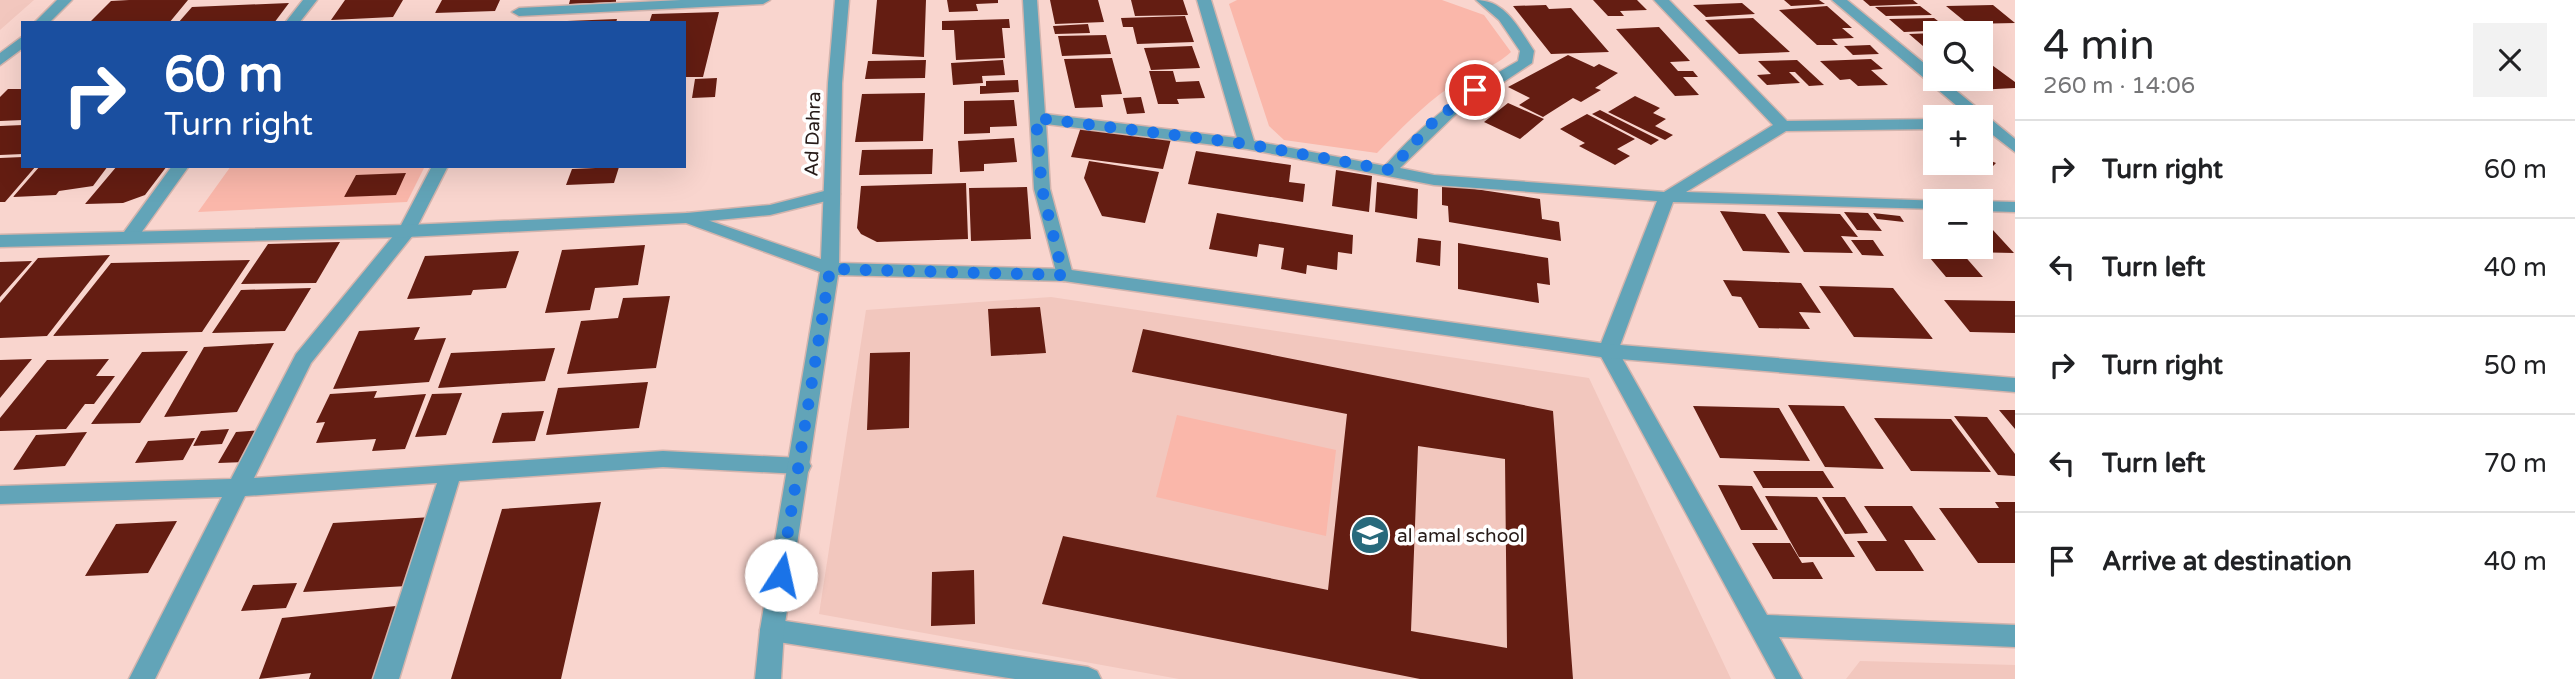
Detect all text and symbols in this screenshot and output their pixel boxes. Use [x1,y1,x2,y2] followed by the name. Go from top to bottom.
[2043,20,2155,71] text: 4 min
[1923,21,1993,259] map controls
[1923,21,1993,91] button: search
[2473,23,2547,97] button: close
[164,46,283,105] text: 60 m
[49,49,140,140] icon: right
[1445,60,1505,120] pin
[1456,71,1494,109] icon: arrive
[2043,72,2195,100] text: 260 m · 14:06
[801,91,825,177] street label: Ad Dahra
[1923,105,1993,175] button: +
[164,106,313,144] text: Turn right
[2043,150,2081,188] icon: right
[2102,154,2223,185] text: Turn right
[2484,154,2547,185] text: 60 m
[1923,189,1993,259] button: −
[2043,248,2081,286] icon: left
[2102,252,2205,283] text: Turn left
[2484,252,2547,283] text: 40 m
[2043,346,2081,384] icon: right
[2102,350,2223,381] text: Turn right
[2484,350,2547,381] text: 50 m
[2043,444,2081,482] icon: left
[2102,448,2205,479] text: Turn left
[2484,448,2547,479] text: 70 m
[1349,514,1391,556] school or university icon: al amal school
[1397,525,1524,547] place label: al amal school
[744,538,818,612] position arrow
[2043,542,2081,580] icon: arrive
[2102,546,2352,577] text: Arrive at destination
[2484,546,2547,577] text: 40 m

